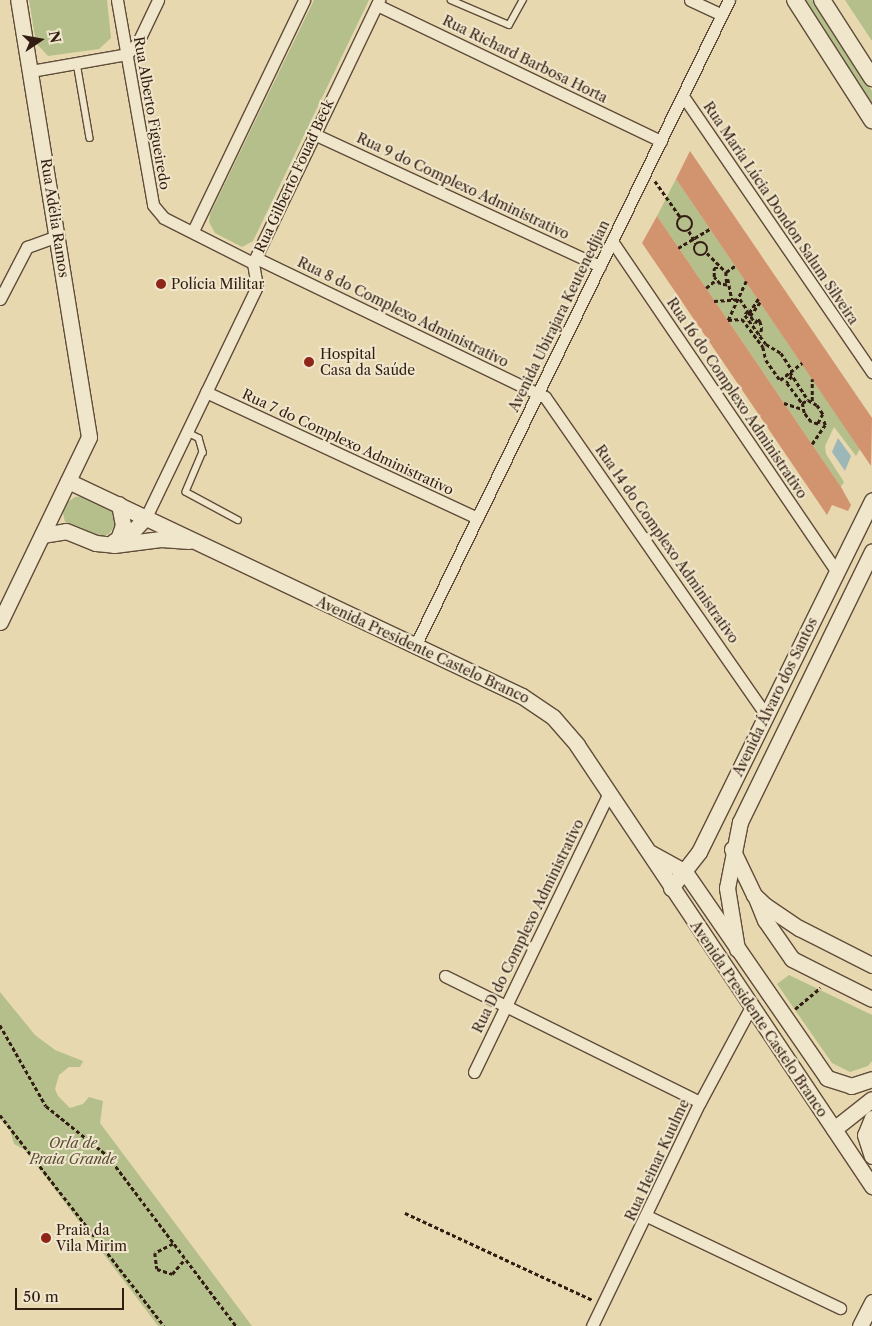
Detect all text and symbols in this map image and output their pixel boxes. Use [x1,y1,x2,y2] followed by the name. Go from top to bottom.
[440,12,610,106] street label: Rua Richard Barbosa Horta
[15,15,65,65] north arrow
[45,29,65,45] text: N
[130,35,174,191] street label: Rua Alberto Figueiredo
[251,97,337,255] street label: Rua Gilberto Fouad Beck
[700,98,862,328] street label: Rua Maria Lúcia Dondon Salum Silveira
[354,129,572,243] street label: Rua 9 do Complexo Administrativo
[37,157,73,279] street label: Rua Adélia Ramos
[505,217,613,415] street label: Avenida Ubirajara Keutenedjian
[294,253,512,371] street label: Rua 8 do Complexo Administrativo
[171,276,265,292] place label: Polícia Militar
[155,278,167,290] marker: Polícia Militar
[663,294,811,502] street label: Rua 16 do Complexo Administrativo
[320,346,416,378] place label: Hospital Casa da Saúde
[302,355,316,369] marker: Hospital Casa da Saúde
[239,385,457,499] street label: Rua 7 do Complexo Administrativo
[592,441,742,647] street label: Rua 14 do Complexo Administrativo
[314,593,532,707] street label: Avenida Presidente Castelo Branco
[729,615,821,779] street label: Avenida Álvaro dos Santos
[469,816,587,1036] street label: Rua D do Complexo Administrativo
[687,918,831,1120] street label: Avenida Presidente Castelo Branco
[621,1096,693,1224] street label: Rua Heinar Kuulme
[29,1135,117,1168] park label: Orla de Praia Grande
[56,1222,127,1254] place label: Praia da Vila Mirim
[40,1232,52,1244] marker: Praia da Vila Mirim
[18,1278,126,1310] scale bar
[23,1287,59,1306] text: 50 m

